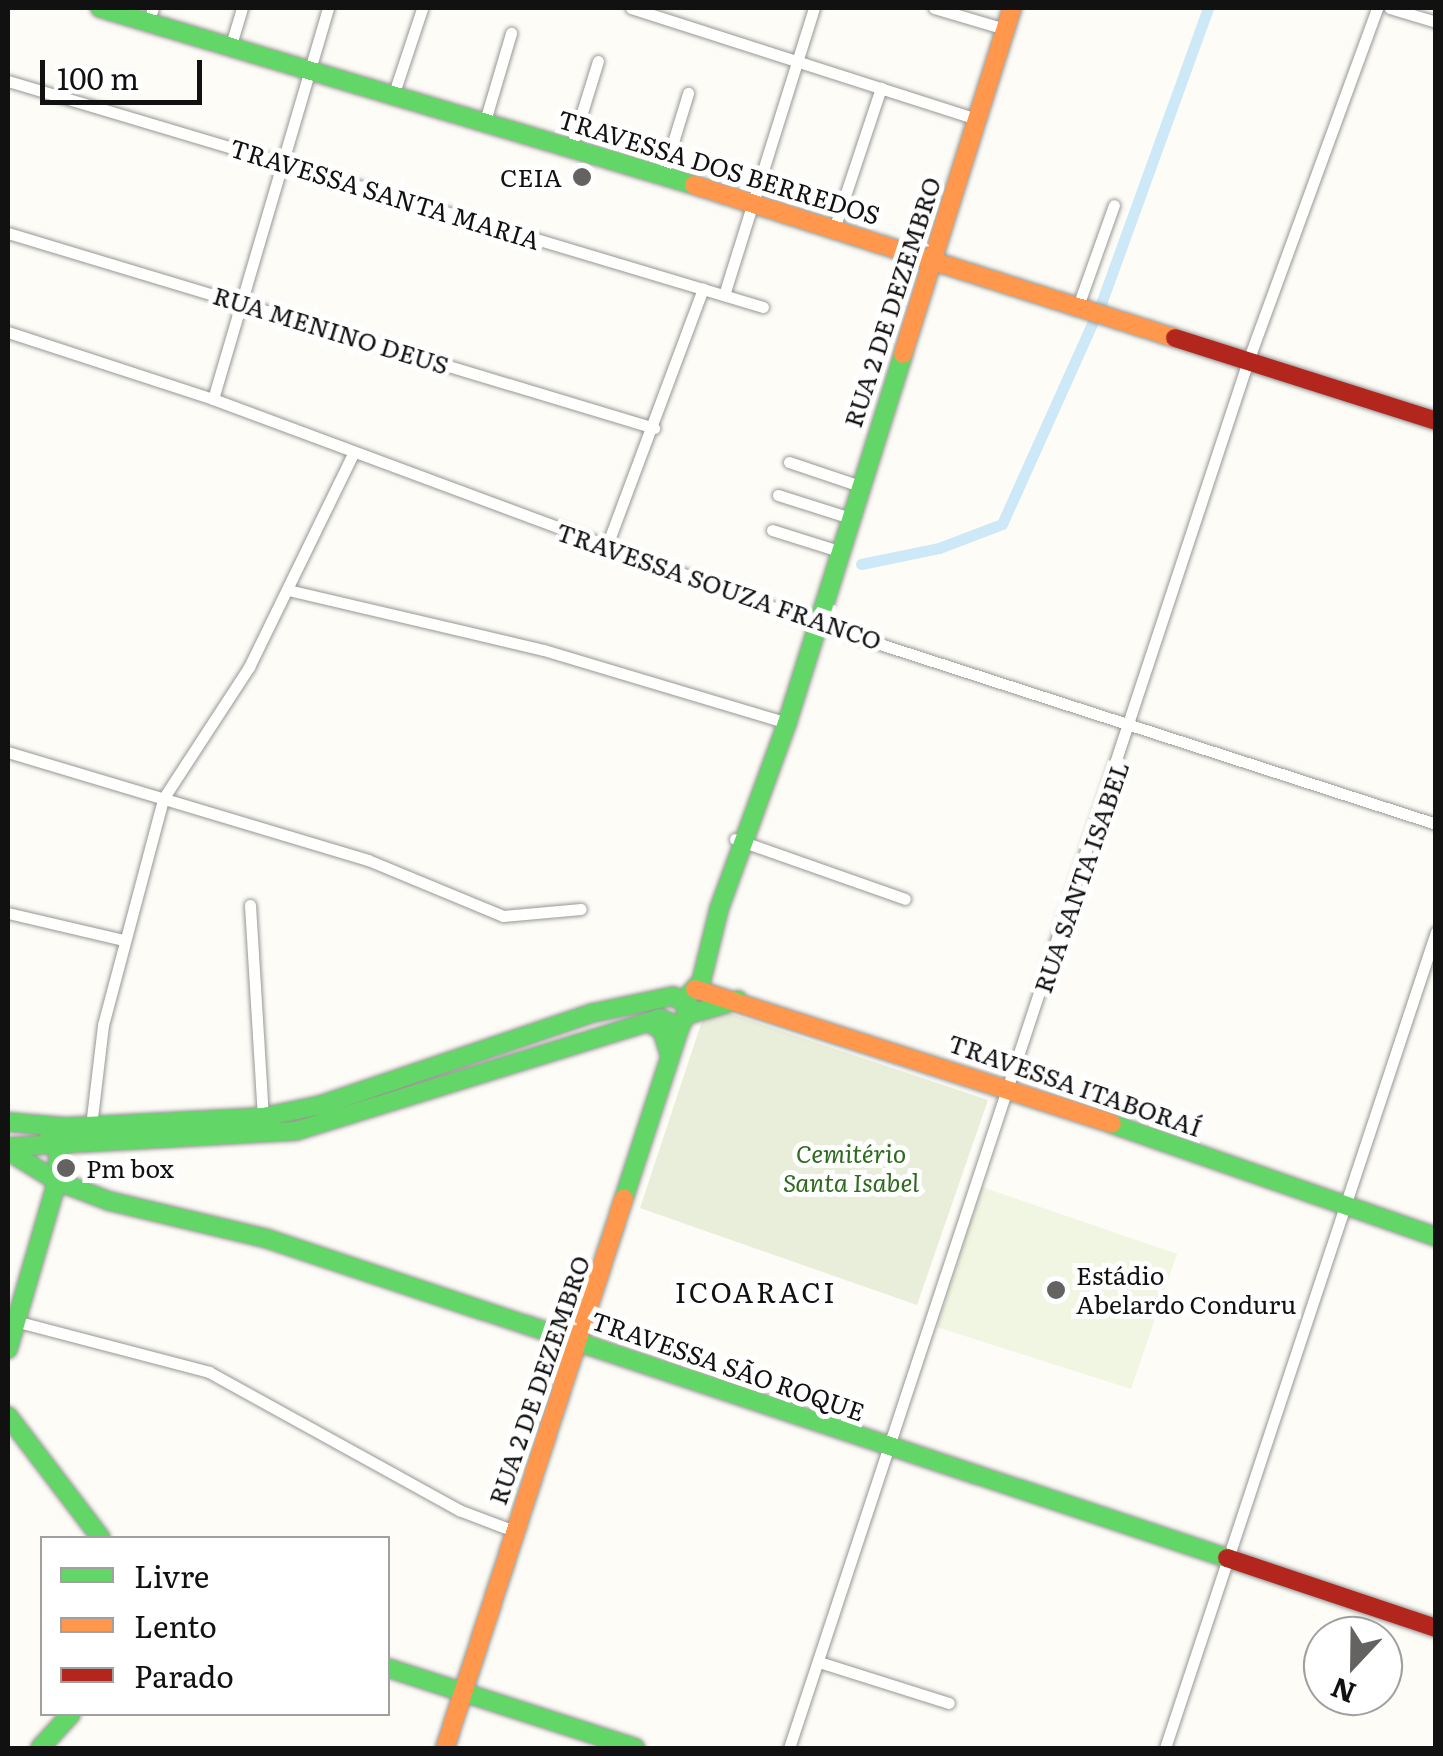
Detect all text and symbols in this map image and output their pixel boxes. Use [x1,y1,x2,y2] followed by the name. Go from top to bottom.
[45,40,208,102] scale bar
[57,55,139,99] text: 100 m
[554,104,884,230] street label: TRAVESSA DOS BERREDOS
[226,132,544,256] street label: TRAVESSA SANTA MARIA
[500,162,562,192] place label: CEIA
[571,166,593,188] marker: CEIA
[837,173,947,431] street label: RUA 2 DE DEZEMBRO
[210,280,452,380] street label: RUA MENINO DEUS
[553,516,885,656] street label: TRAVESSA SOUZA FRANCO
[1027,757,1135,997] street label: RUA SANTA ISABEL
[944,1027,1206,1143] street label: TRAVESSA ITABORAÍ
[783,1139,919,1198] park label: Cemitério Santa Isabel
[86,1153,174,1183] place label: Pm box
[55,1157,77,1179] marker: Pm box
[482,1252,596,1508] street label: RUA 2 DE DEZEMBRO
[1076,1261,1296,1320] place label: Estádio Abelardo Conduru
[675,1274,837,1308] district label: ICOARACI
[1045,1279,1067,1301] marker: Estádio Abelardo Conduru
[587,1305,869,1427] street label: TRAVESSA SÃO ROQUE
[40,1536,390,1716] legend
[134,1553,209,1597] text: Livre
[134,1603,217,1647] text: Lento
[1303,1616,1403,1716] north arrow
[134,1653,234,1697] text: Parado
[1324,1668,1361,1716] text: N

